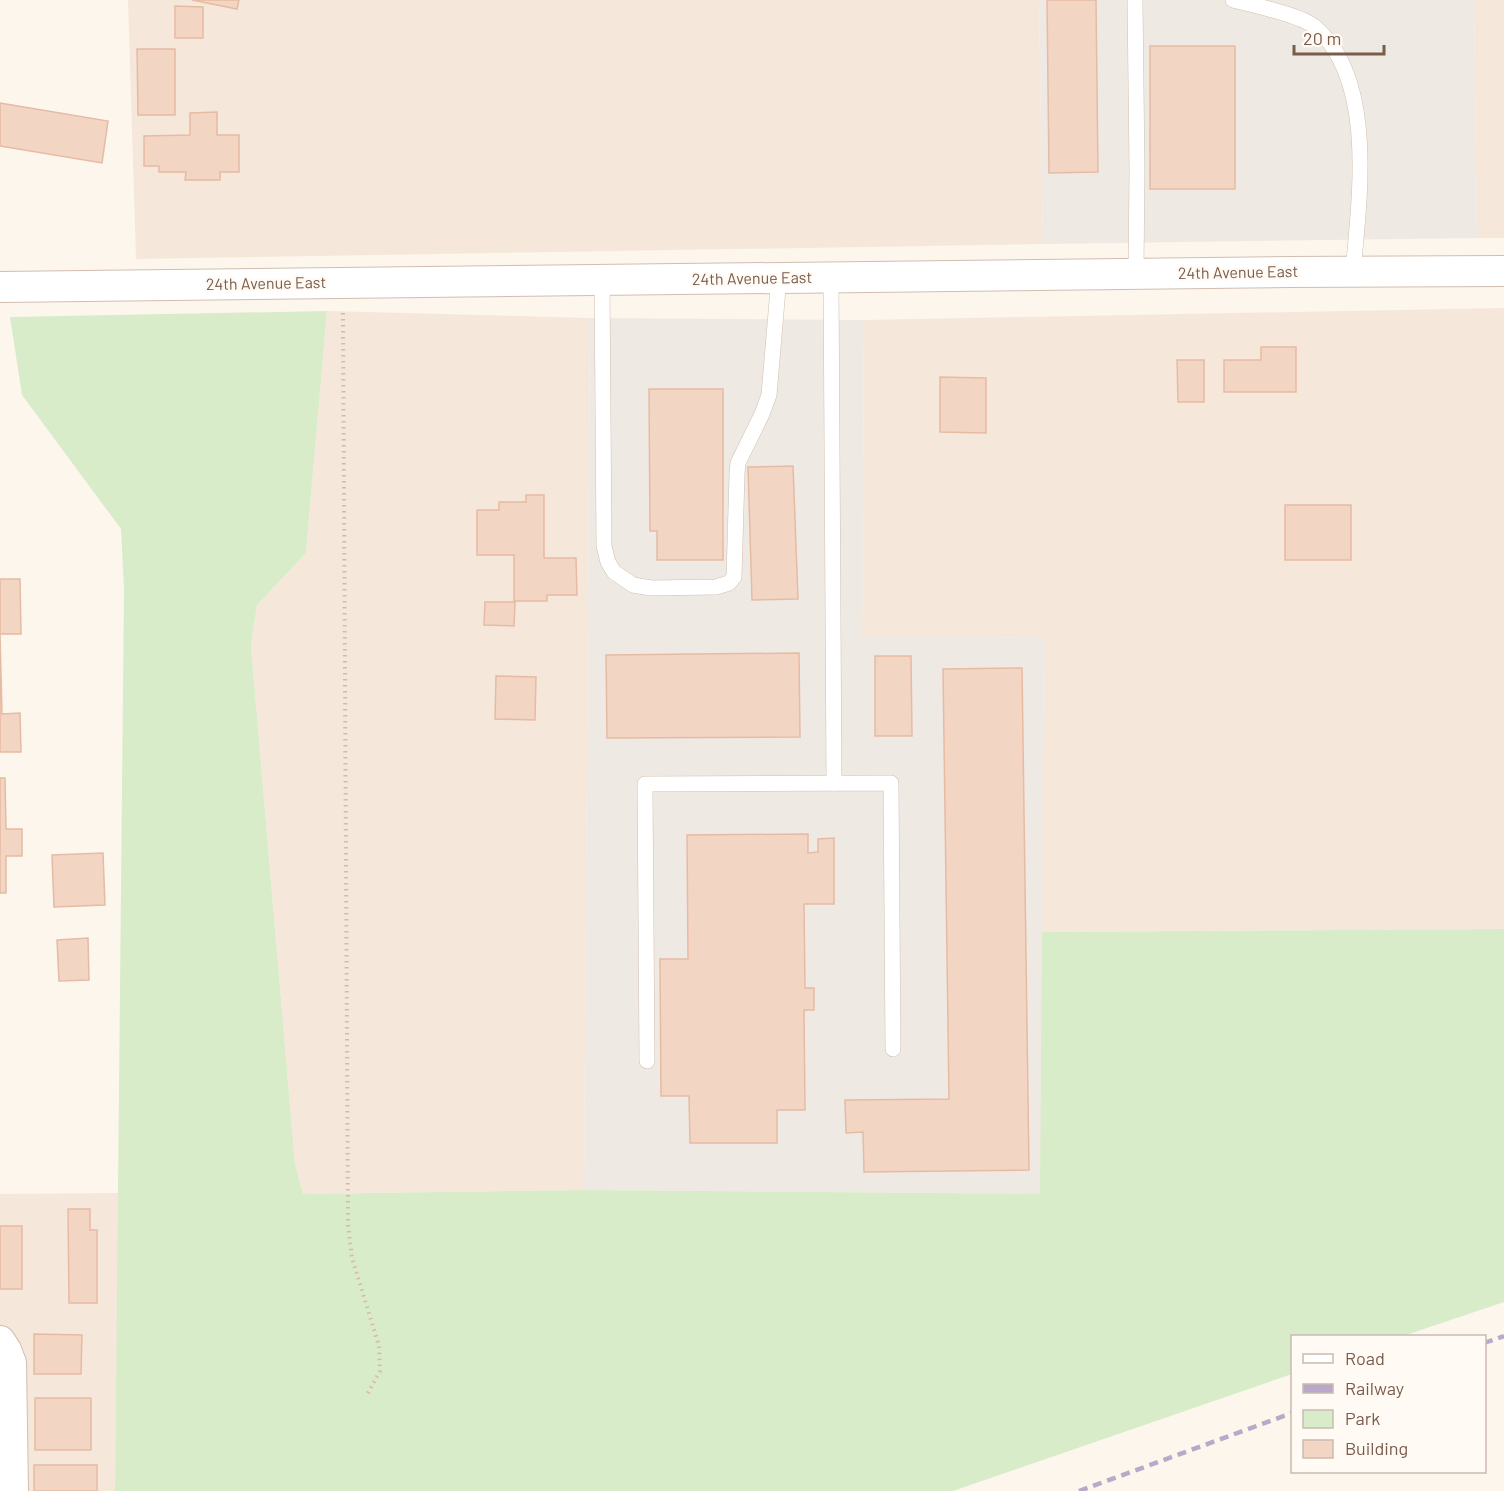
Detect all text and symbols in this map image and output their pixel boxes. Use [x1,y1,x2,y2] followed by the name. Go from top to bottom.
[1294,18,1384,56] scale bar
[1303,27,1341,49] text: 20 m
[1178,261,1298,282] street label: 24th Avenue East
[692,267,812,288] street label: 24th Avenue East
[206,272,326,293] street label: 24th Avenue East
[1291,1335,1486,1473] legend
[1345,1347,1385,1369] text: Road
[1345,1377,1404,1399] text: Railway
[1345,1407,1380,1429] text: Park
[1345,1437,1408,1459] text: Building

